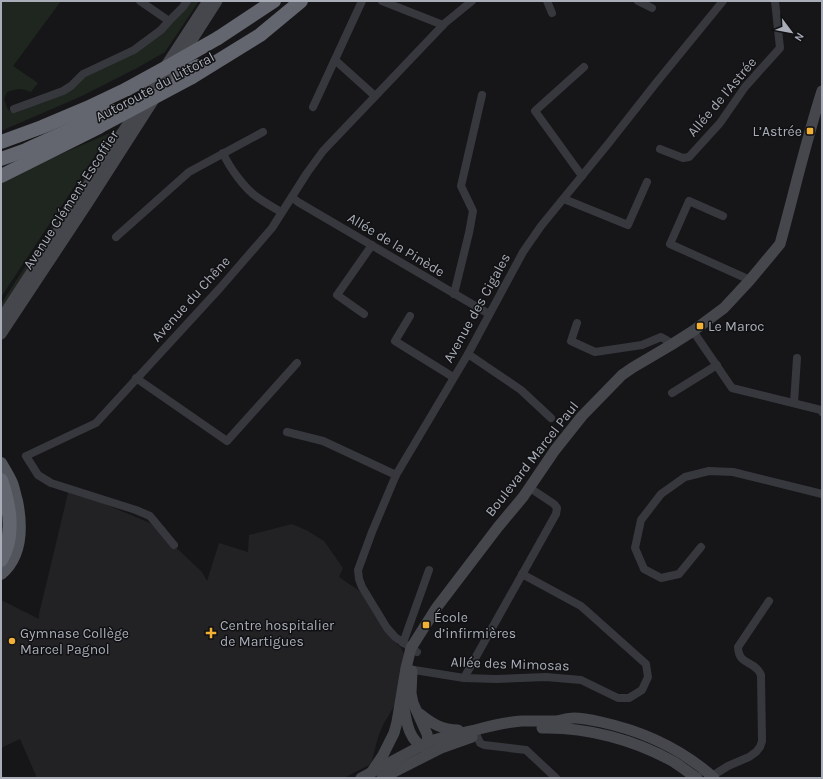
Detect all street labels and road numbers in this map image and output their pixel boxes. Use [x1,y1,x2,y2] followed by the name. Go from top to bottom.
[93,48,217,126] street label: Autoroute du Littoral
[684,54,760,140] street label: Allée de l'Astrée
[20,126,123,273] street label: Avenue Clément Escoffier
[344,209,448,281] street label: Allée de la Pinède
[440,250,514,366] street label: Avenue des Cigales
[148,253,234,345] street label: Avenue du Chêne
[482,398,582,520] street label: Boulevard Marcel Paul
[450,653,570,675] street label: Allée des Mimosas

